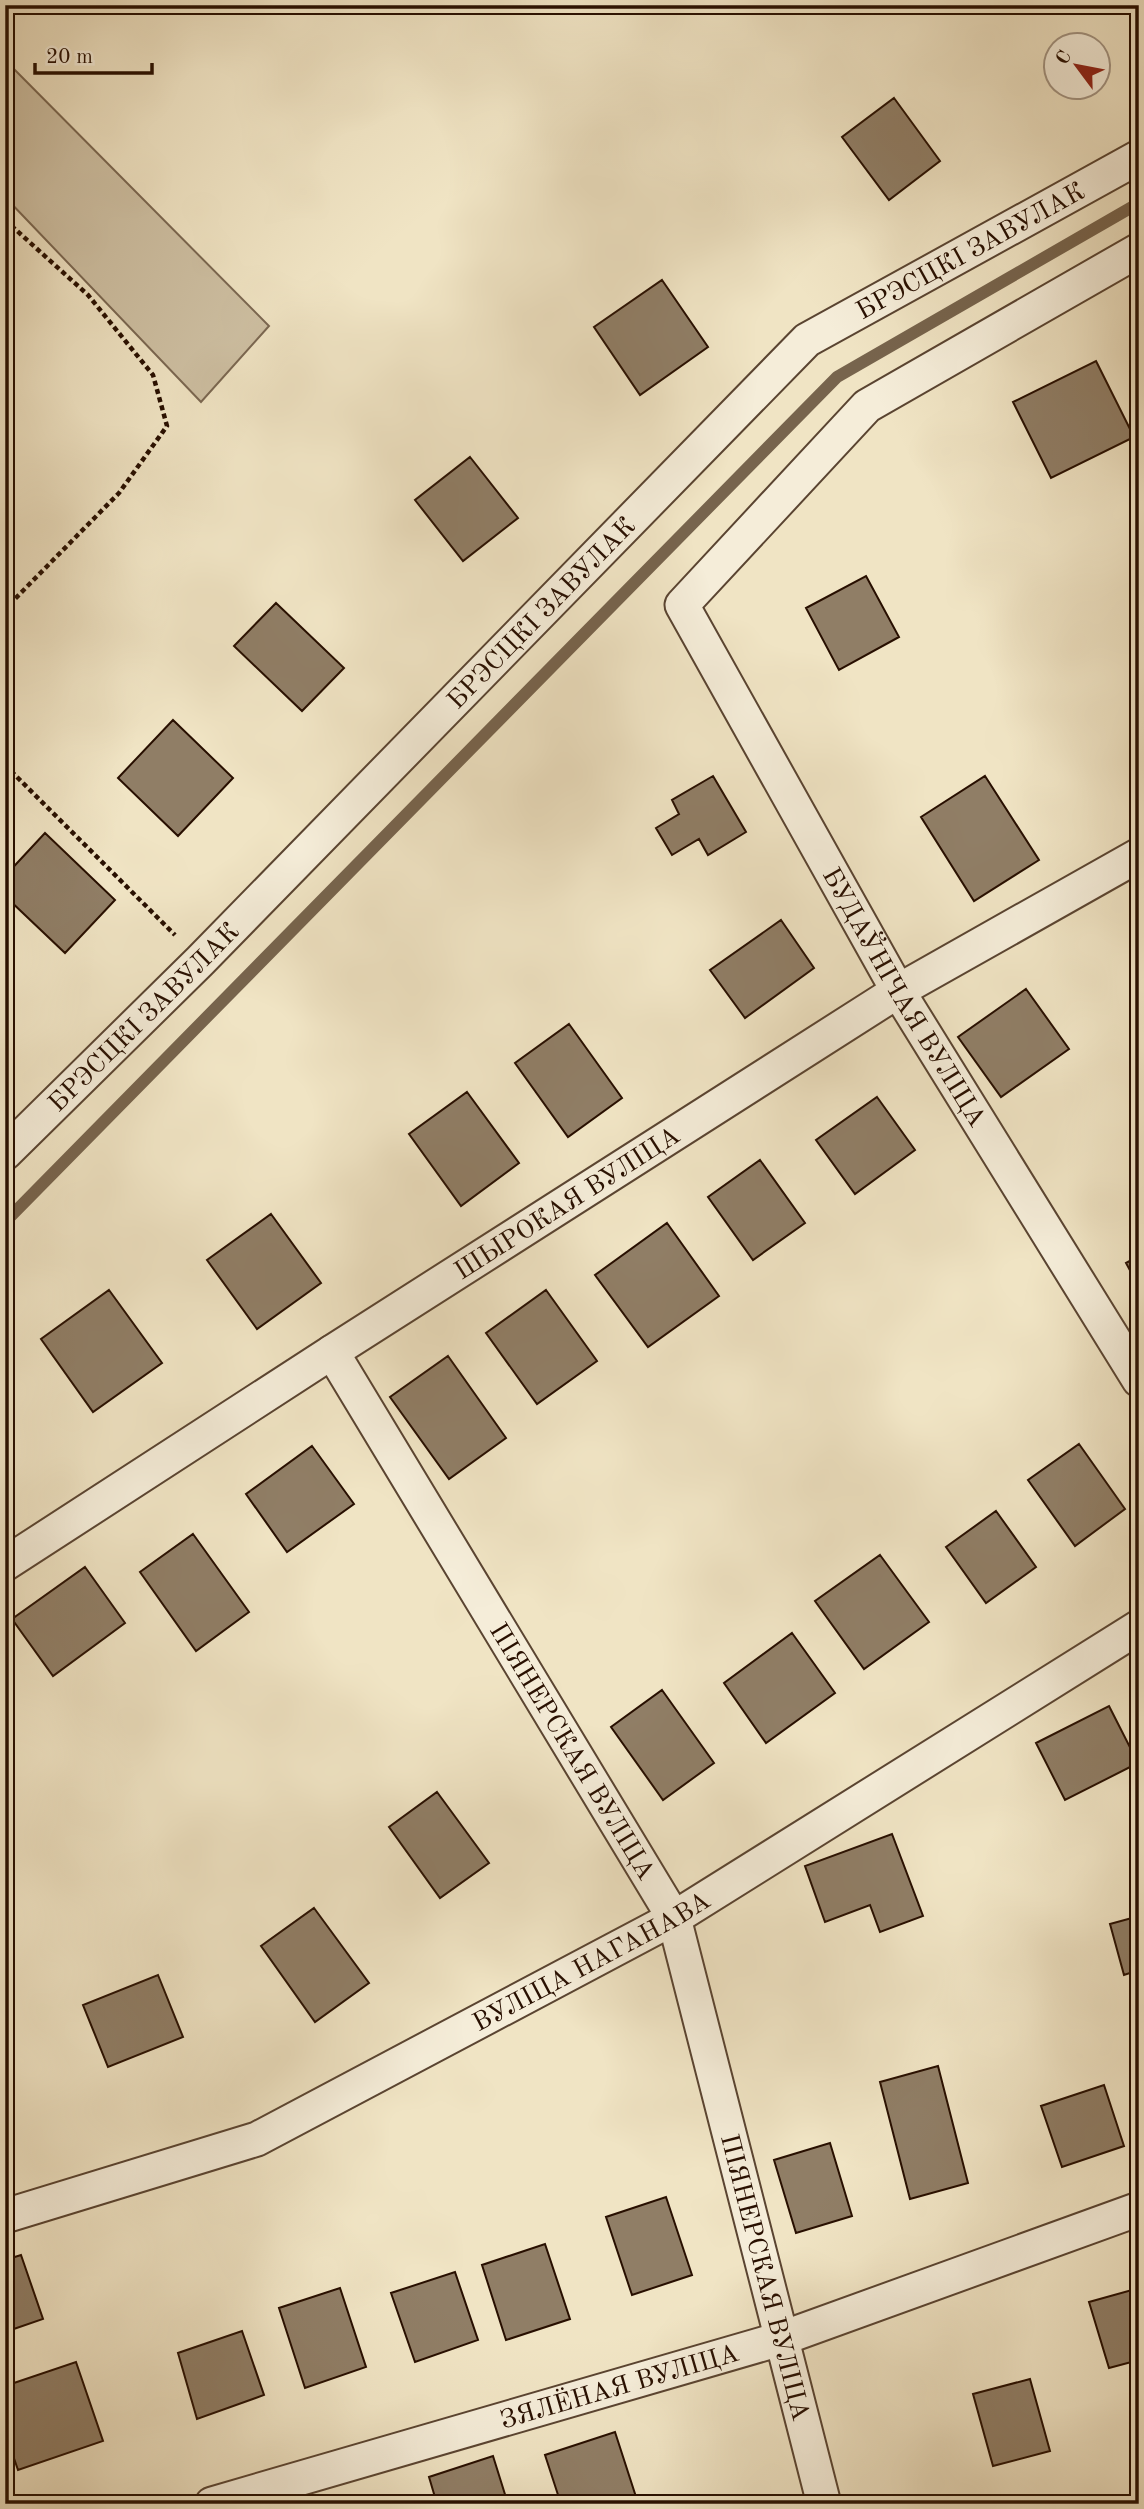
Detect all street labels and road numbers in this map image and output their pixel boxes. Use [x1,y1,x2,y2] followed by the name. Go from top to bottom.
[852,179,1089,325] street label: БРЭСЦКІ ЗАВУЛАК
[443,513,641,715] street label: БРЭСЦКІ ЗАВУЛАК
[817,864,990,1132] street label: БУДАЎНІЧАЯ ВУЛІЦА
[44,919,245,1118] street label: БРЭСЦКІ ЗАВУЛАК
[451,1123,685,1285] street label: ШЫРОКАЯ ВУЛІЦА
[484,1619,659,1885] street label: ПІЯНЕРСКАЯ ВУЛІЦА
[469,1888,715,2037] street label: ВУЛІЦА НАГАНАВА
[715,2132,813,2424] street label: ПІЯНЕРСКАЯ ВУЛІЦА
[497,2341,742,2435] street label: ЗЯЛЁНАЯ ВУЛІЦА

